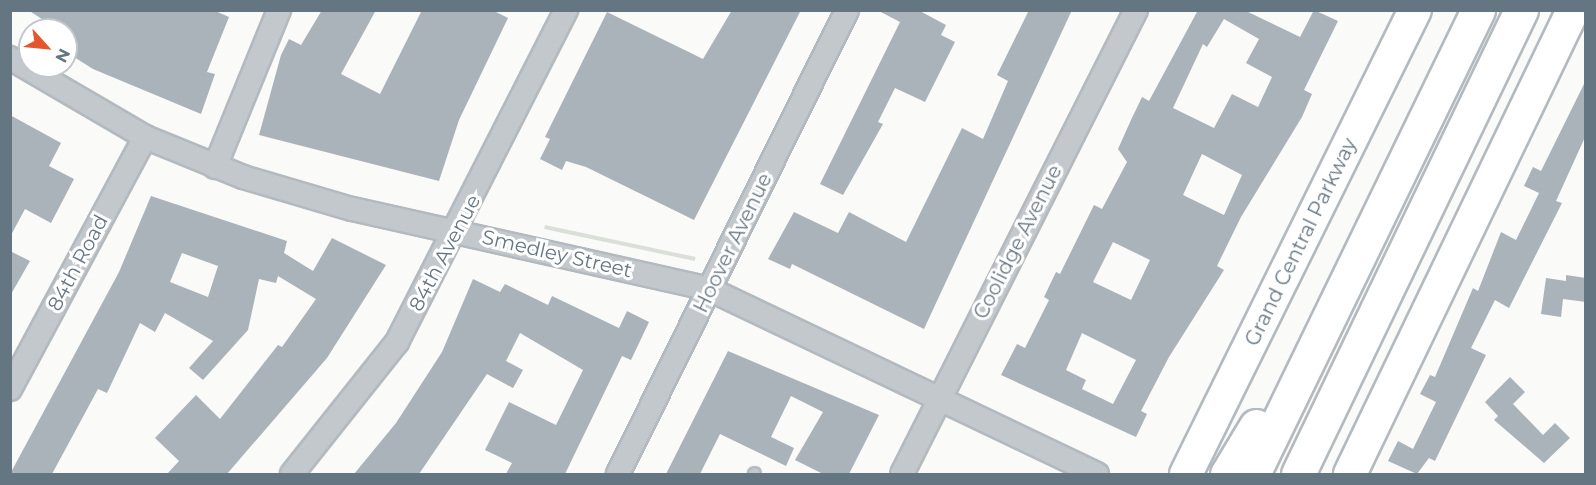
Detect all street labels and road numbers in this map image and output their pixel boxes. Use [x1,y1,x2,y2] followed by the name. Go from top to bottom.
[1240,134,1362,350] street label: Grand Central Parkway
[969,161,1067,323] street label: Coolidge Avenue
[689,169,777,317] street label: Hoover Avenue
[404,191,486,315] street label: 84th Avenue
[43,211,113,315] street label: 84th Road
[480,225,634,283] street label: Smedley Street

